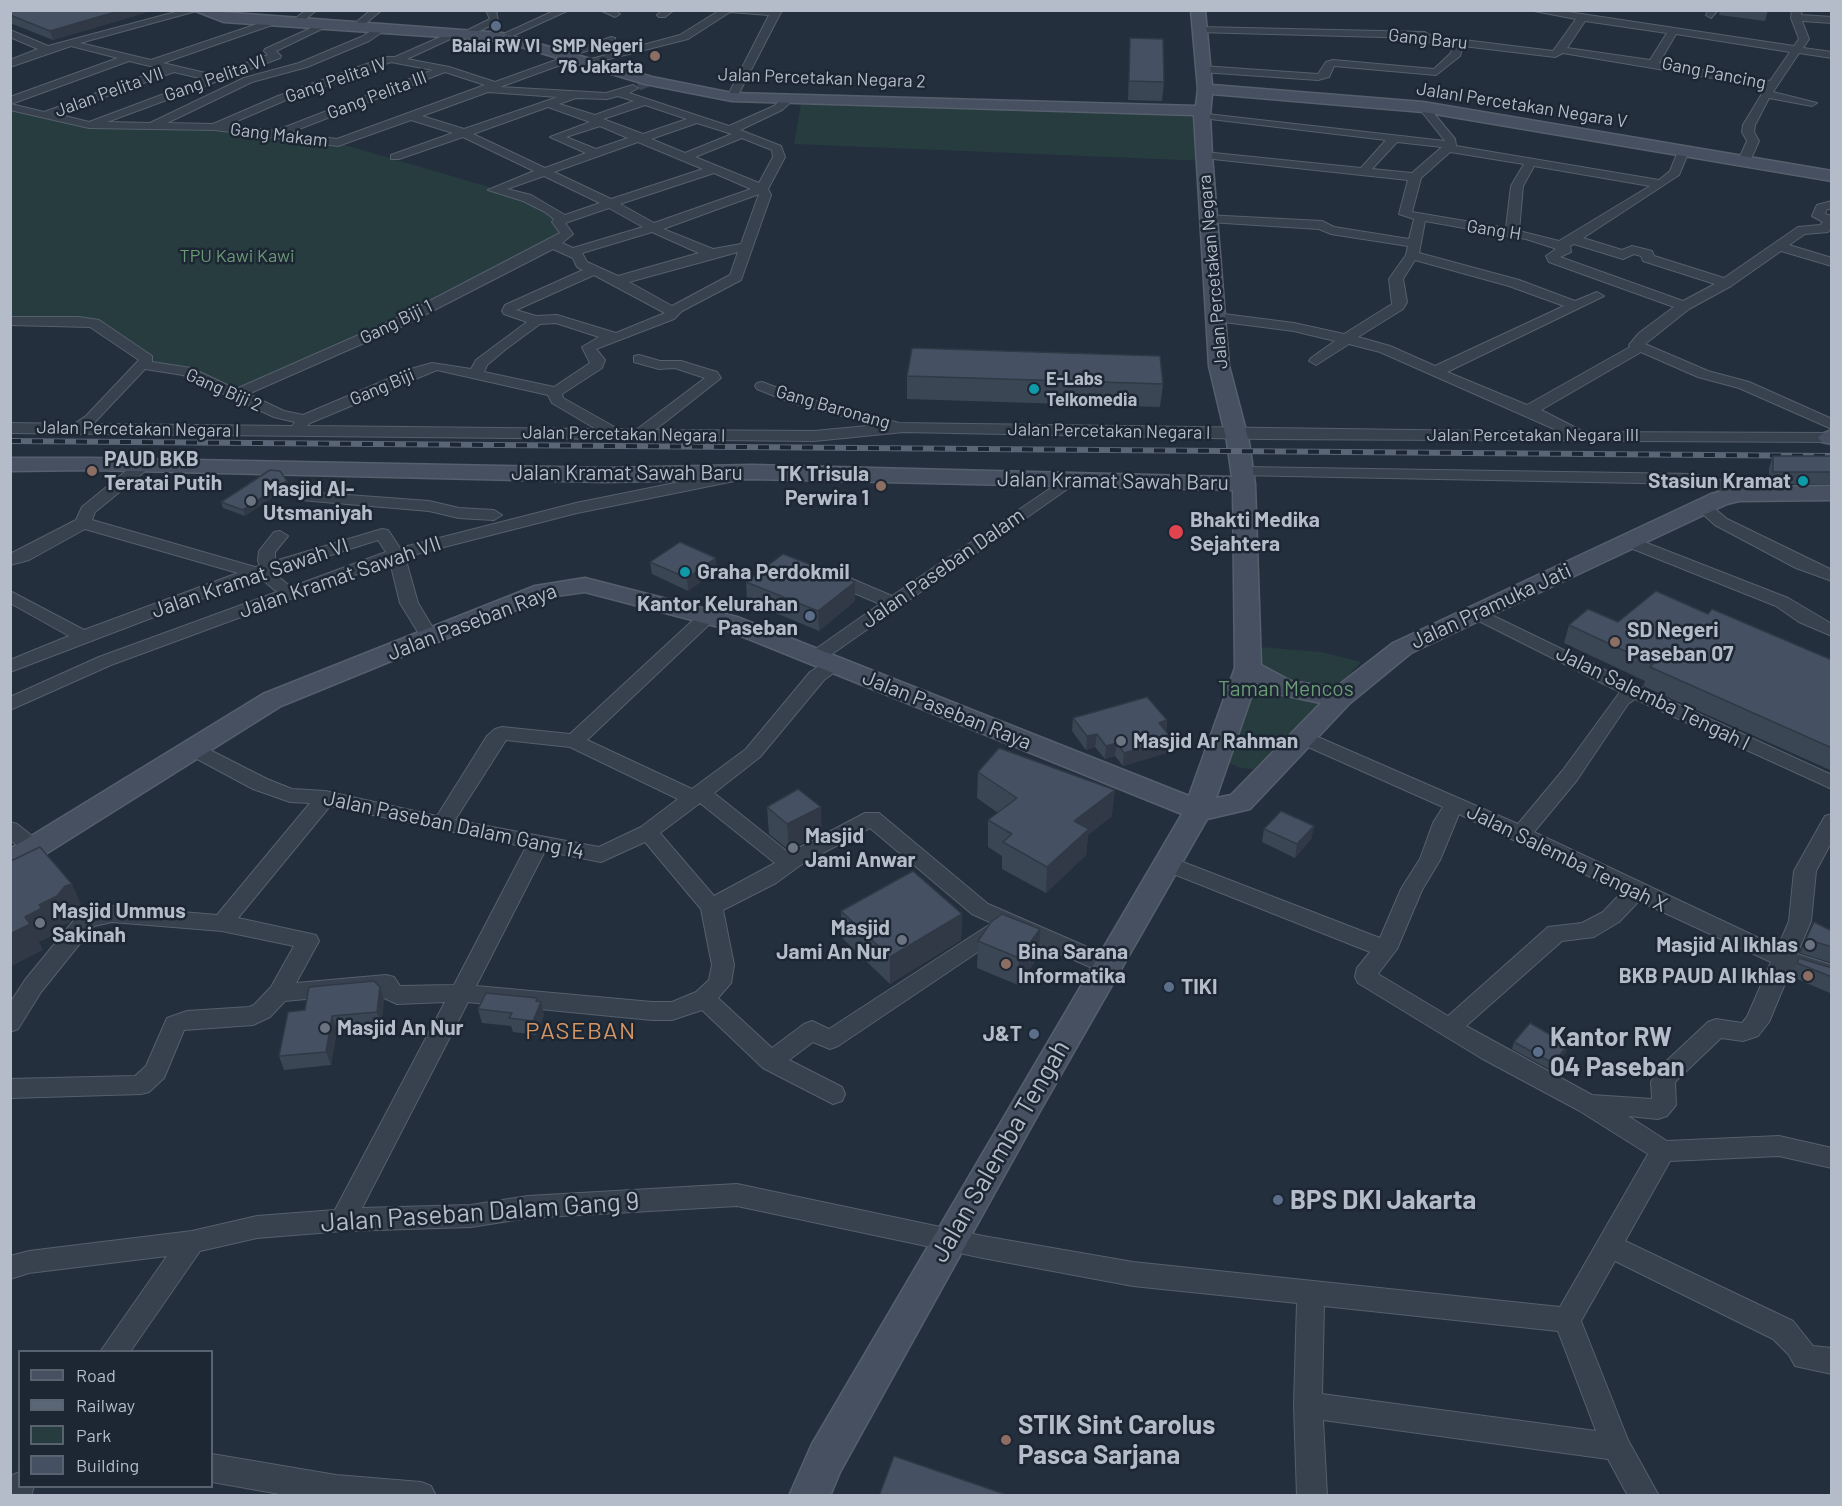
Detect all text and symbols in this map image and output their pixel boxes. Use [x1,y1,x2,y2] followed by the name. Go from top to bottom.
[489,19,503,33] marker: Balai RW VI
[1387,24,1469,54] street label: Gang Baru
[452,35,540,57] place label: Balai RW VI
[552,35,643,78] place label: SMP Negeri 76 Jakarta
[648,49,662,63] marker: SMP Negeri 76 Jakarta
[161,50,269,106] street label: Gang Pelita VI
[282,52,390,108] street label: Gang Pelita IV
[1660,52,1768,94] street label: Gang Pancing
[52,62,166,122] street label: Jalan Pelita VII
[718,64,926,92] street label: Jalan Percetakan Negara 2
[324,66,430,124] street label: Gang Pelita III
[1415,78,1629,132] street label: Jalanl Percetakan Negara V
[229,118,329,152] street label: Gang Makam
[1194,174,1232,370] street label: Jalan Percetakan Negara
[1465,215,1523,245] street label: Gang H
[179,245,295,267] park label: TPU Kawi Kawi
[356,295,436,349] street label: Gang Biji 1
[183,364,265,416] street label: Gang Biji 2
[347,364,417,410] street label: Gang Biji
[1046,368,1137,410] place label: E-Labs Telkomedia
[773,380,893,434] street label: Gang Baronang
[1027,382,1041,396] marker: E-Labs Telkomedia
[36,416,240,442] street label: Jalan Percetakan Negara I
[1007,418,1211,444] street label: Jalan Percetakan Negara I
[522,421,726,447] street label: Jalan Percetakan Negara I
[1427,424,1639,446] street label: Jalan Percetakan Negara III
[104,446,222,496] place label: PAUD BKB Teratai Putih
[511,460,743,486] street label: Jalan Kramat Sawah Baru
[777,461,869,511] place label: TK Trisula Perwira 1
[85,464,99,478] marker: PAUD BKB Teratai Putih
[997,466,1229,496] street label: Jalan Kramat Sawah Baru
[1648,468,1791,494] place label: Stasiun Kramat
[1796,474,1810,488] marker: Stasiun Kramat
[263,476,373,526] place label: Masjid Al- Utsmaniyah
[874,479,888,493] marker: TK Trisula Perwira 1
[244,494,258,508] marker: Masjid Al- Utsmaniyah
[857,502,1029,634] street label: Jalan Paseban Dalam
[1190,507,1320,557] place label: Bhakti Medika Sejahtera
[1167,523,1185,541] marker: Bhakti Medika Sejahtera
[236,531,444,623] street label: Jalan Kramat Sawah VII
[148,532,352,624] street label: Jalan Kramat Sawah VI
[1407,558,1575,654] street label: Jalan Pramuka Jati
[697,559,850,585] place label: Graha Perdokmil
[678,565,692,579] marker: Graha Perdokmil
[384,578,560,666] street label: Jalan Paseban Raya
[637,591,798,641] place label: Kantor Kelurahan Paseban
[803,609,817,623] marker: Kantor Kelurahan Paseban
[1627,617,1734,667] place label: SD Negeri Paseban 07
[1608,635,1622,649] marker: SD Negeri Paseban 07
[1552,640,1754,756] street label: Jalan Salemba Tengah I
[859,665,1035,755] street label: Jalan Paseban Raya
[1218,676,1354,702] park label: Taman Mencos
[1133,728,1298,754] place label: Masjid Ar Rahman
[1114,734,1128,748] marker: Masjid Ar Rahman
[321,785,587,865] street label: Jalan Paseban Dalam Gang 14
[1463,799,1671,917] street label: Jalan Salemba Tengah X
[805,823,916,873] place label: Masjid Jami Anwar
[786,841,800,855] marker: Masjid Jami Anwar
[52,898,186,948] place label: Masjid Ummus Sakinah
[776,915,890,965] place label: Masjid Jami An Nur
[33,916,47,930] marker: Masjid Ummus Sakinah
[1656,932,1798,958] place label: Masjid Al Ikhlas
[895,933,909,947] marker: Masjid Jami An Nur
[1803,938,1817,952] marker: Masjid Al Ikhlas
[1018,939,1128,989] place label: Bina Sarana Informatika
[999,957,1013,971] marker: Bina Sarana Informatika
[1619,963,1796,989] place label: BKB PAUD Al Ikhlas
[1801,969,1815,983] marker: BKB PAUD Al Ikhlas
[1181,974,1217,1000] place label: TIKI
[1162,980,1176,994] marker: TIKI
[337,1015,464,1041] place label: Masjid An Nur
[525,1017,637,1045] district label: PASEBAN
[318,1021,332,1035] marker: Masjid An Nur
[983,1021,1022,1047] place label: J&T
[1550,1021,1685,1082] place label: Kantor RW 04 Paseban
[1027,1027,1041,1041] marker: J&T
[924,1034,1076,1268] street label: Jalan Salemba Tengah
[1531,1045,1545,1059] marker: Kantor RW 04 Paseban
[1290,1184,1476,1216] place label: BPS DKI Jakarta
[320,1185,640,1239] street label: Jalan Paseban Dalam Gang 9
[1271,1193,1285,1207] marker: BPS DKI Jakarta
[18,1350,213,1488] legend
[76,1364,116,1386] text: Road
[76,1394,135,1416] text: Railway
[1018,1409,1215,1470] place label: STIK Sint Carolus Pasca Sarjana
[76,1424,111,1446] text: Park
[999,1433,1013,1447] marker: STIK Sint Carolus Pasca Sarjana
[76,1454,139,1476] text: Building

